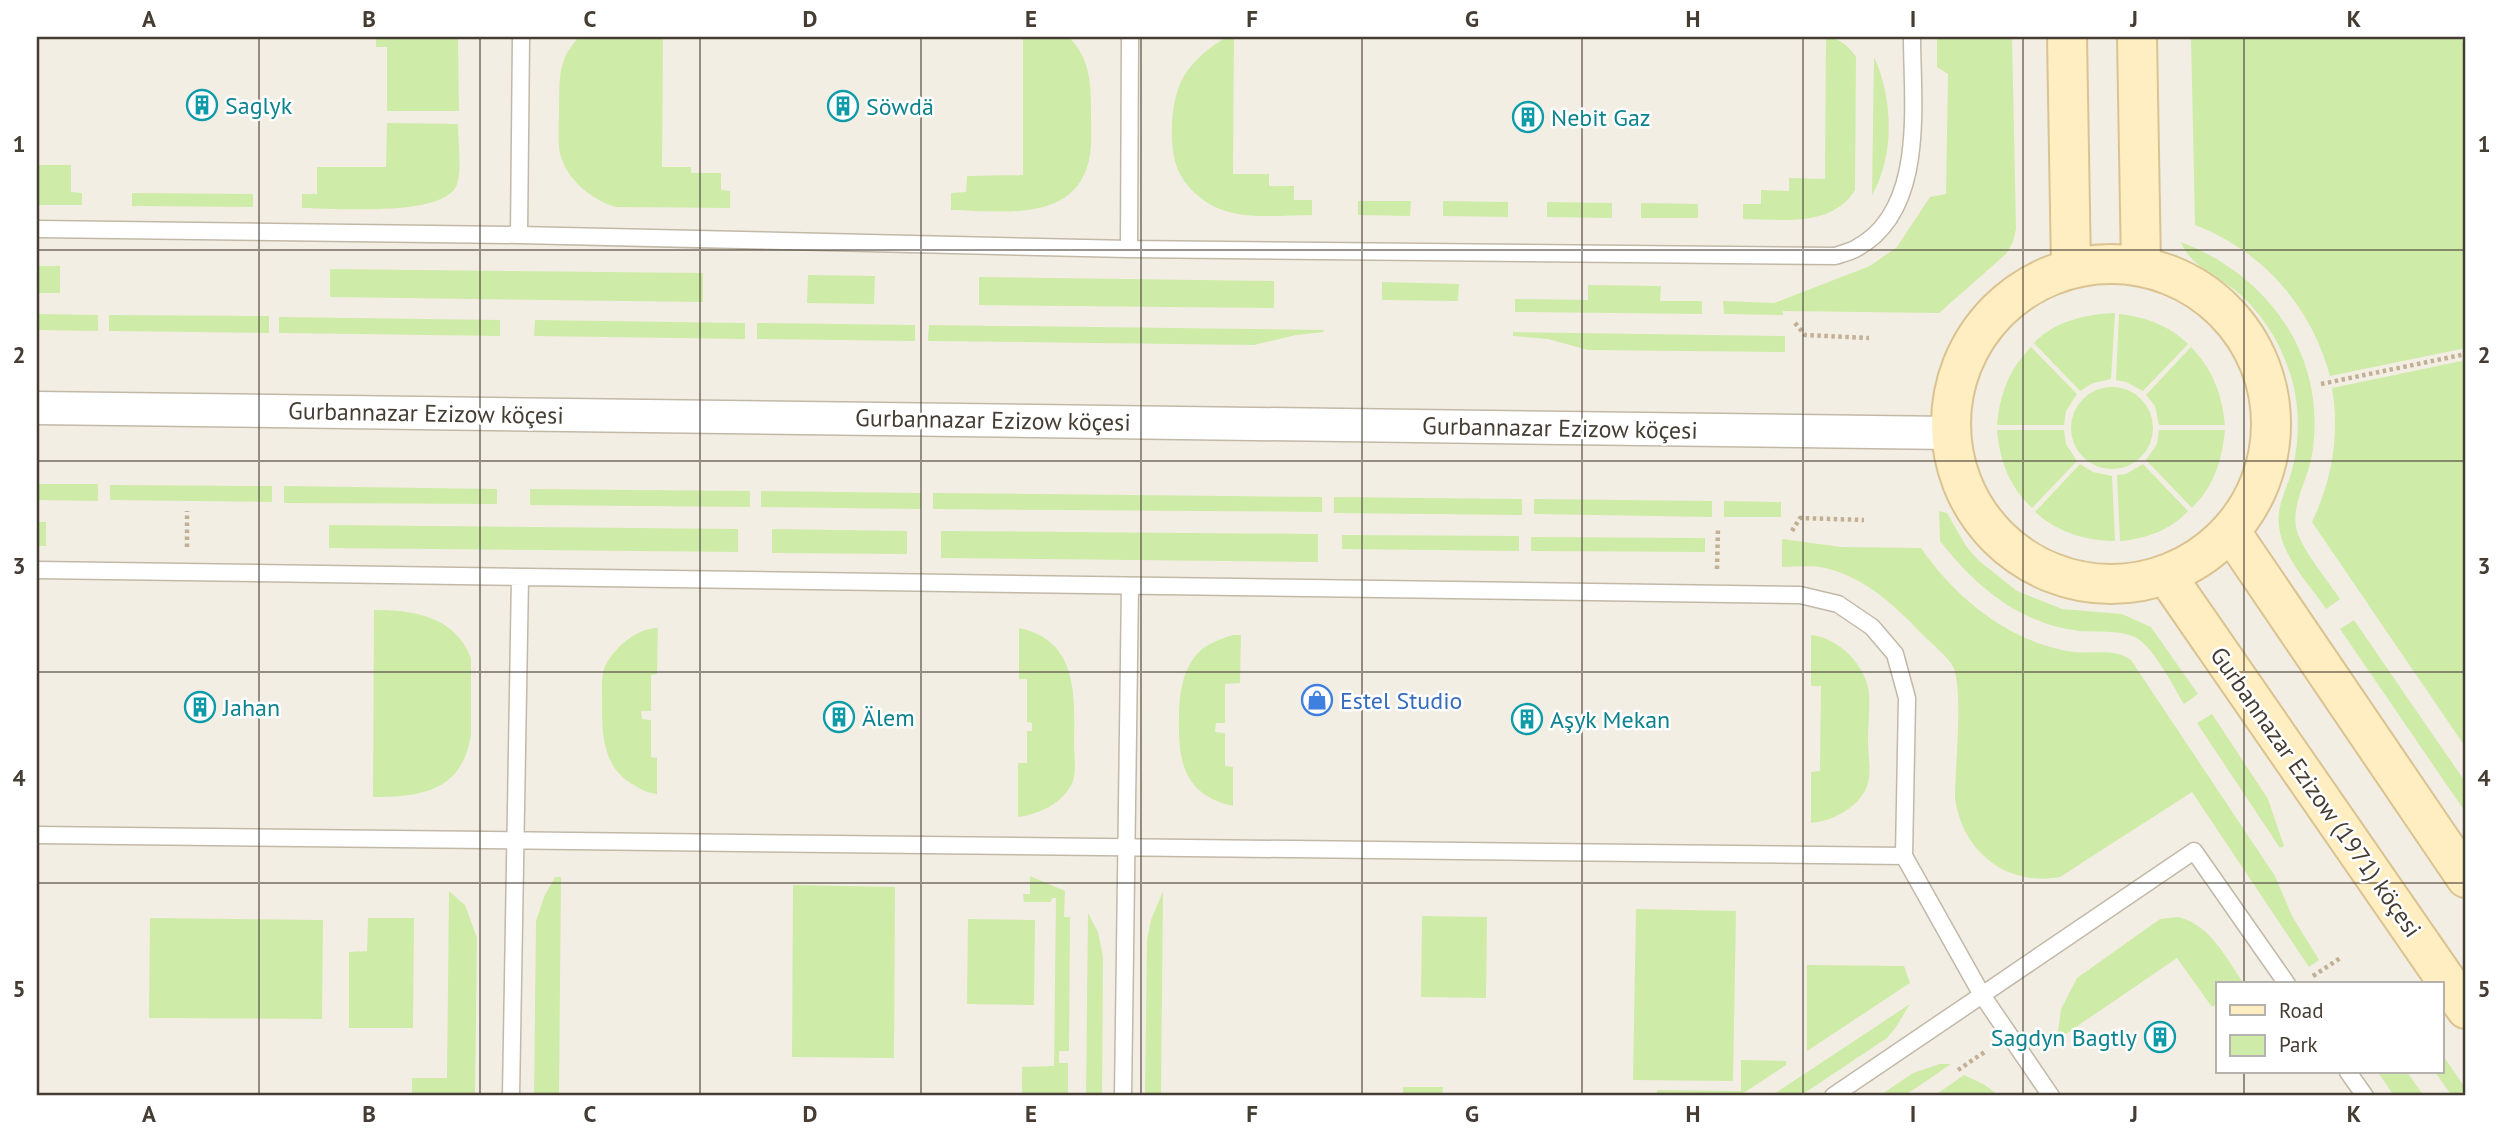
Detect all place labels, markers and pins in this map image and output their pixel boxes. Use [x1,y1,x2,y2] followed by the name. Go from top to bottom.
[185,88,219,122] building icon: Saglyk
[826,89,860,123] building icon: Söwdä
[225,90,293,121] place label: Saglyk
[866,91,934,122] place label: Söwdä
[1511,100,1545,134] building icon: Nebit Gaz
[1551,102,1651,133] place label: Nebit Gaz
[1300,683,1334,717] shop icon: Estel Studio
[1340,685,1462,716] place label: Estel Studio
[183,690,217,724] building icon: Jahan
[222,692,280,723] place label: Jahan
[822,700,856,734] building icon: Älem
[862,702,915,733] place label: Älem
[1510,702,1544,736] building icon: Aşyk Mekan
[1550,704,1670,735] place label: Aşyk Mekan
[2143,1020,2177,1054] building icon: Sagdyn Bagtly
[1991,1022,2137,1053] place label: Sagdyn Bagtly

